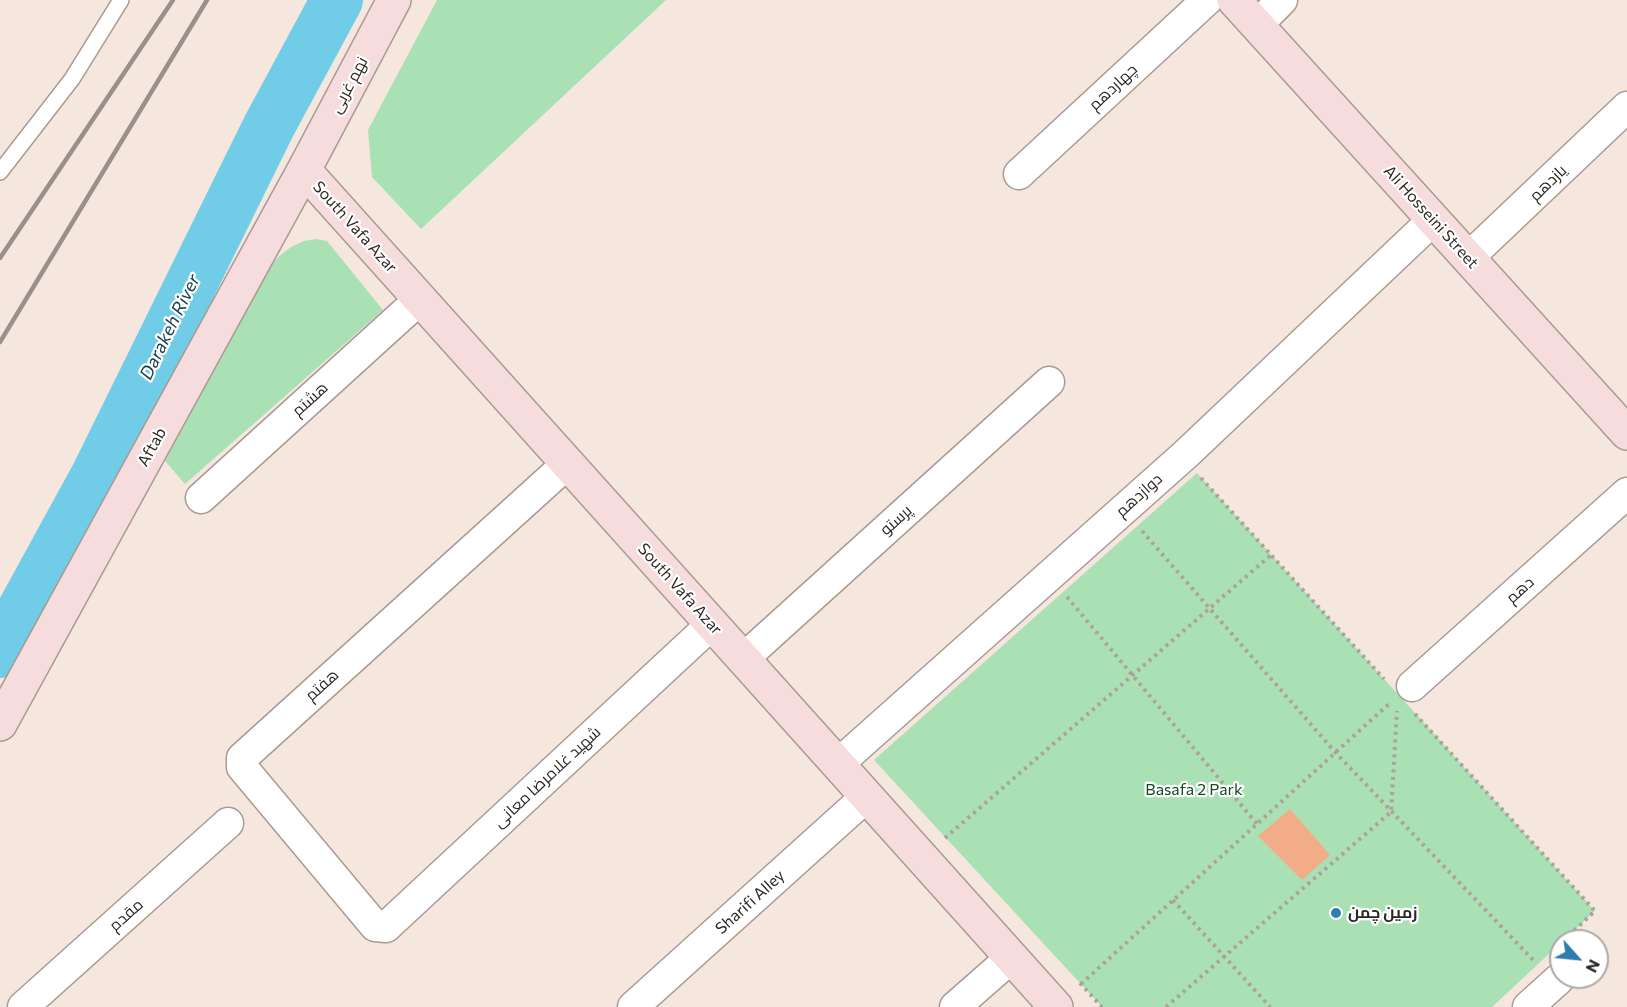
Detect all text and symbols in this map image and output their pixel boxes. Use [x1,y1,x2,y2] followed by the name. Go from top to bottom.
[326,54,372,116] street label: نهم غربی
[1085,60,1141,114] street label: چهاردهم
[1380,161,1482,273] street label: Ali Hosseini Street
[1525,161,1571,205] street label: یازدهم
[309,177,401,277] street label: South Vafa Azar
[135,271,205,383] water label: Darakeh River
[288,378,332,420] street label: هشتم
[134,424,170,470] street label: Aftab
[1112,469,1166,521] street label: دوازدهم
[876,501,916,539] street label: پرستو
[634,539,726,639] street label: South Vafa Azar
[1502,572,1538,608] street label: دهم
[301,665,343,705] street label: هفتم
[489,722,605,832] street label: شهید غلامرضا معانی
[1145,780,1243,800] park label: Basafa 2 Park
[711,866,789,938] street label: Sharifi Alley
[105,895,147,935] street label: مقدم
[1348,903,1417,923] place label: زمین چمن
[1329,906,1343,920] marker: زمین چمن
[1549,929,1609,989] north arrow
[1583,957,1605,976] text: N

